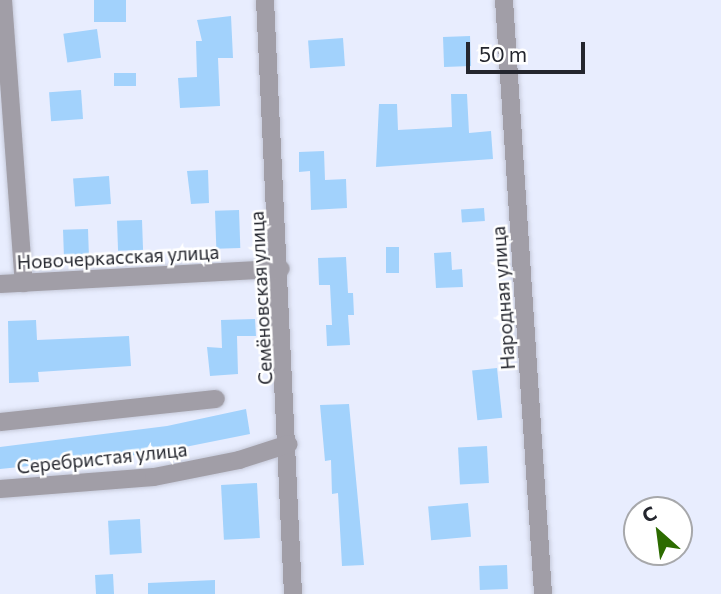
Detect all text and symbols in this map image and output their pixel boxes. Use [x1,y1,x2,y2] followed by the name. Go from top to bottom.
[469,28,588,72] scale bar
[479,41,527,66] text: 50 m
[245,211,277,385] street label: Семёновская улица
[487,225,519,371] street label: Народная улица
[16,240,220,274] street label: Новочеркасская улица
[16,438,188,478] street label: Серебристая улица
[623,496,693,566] north arrow
[638,501,660,527] text: С

